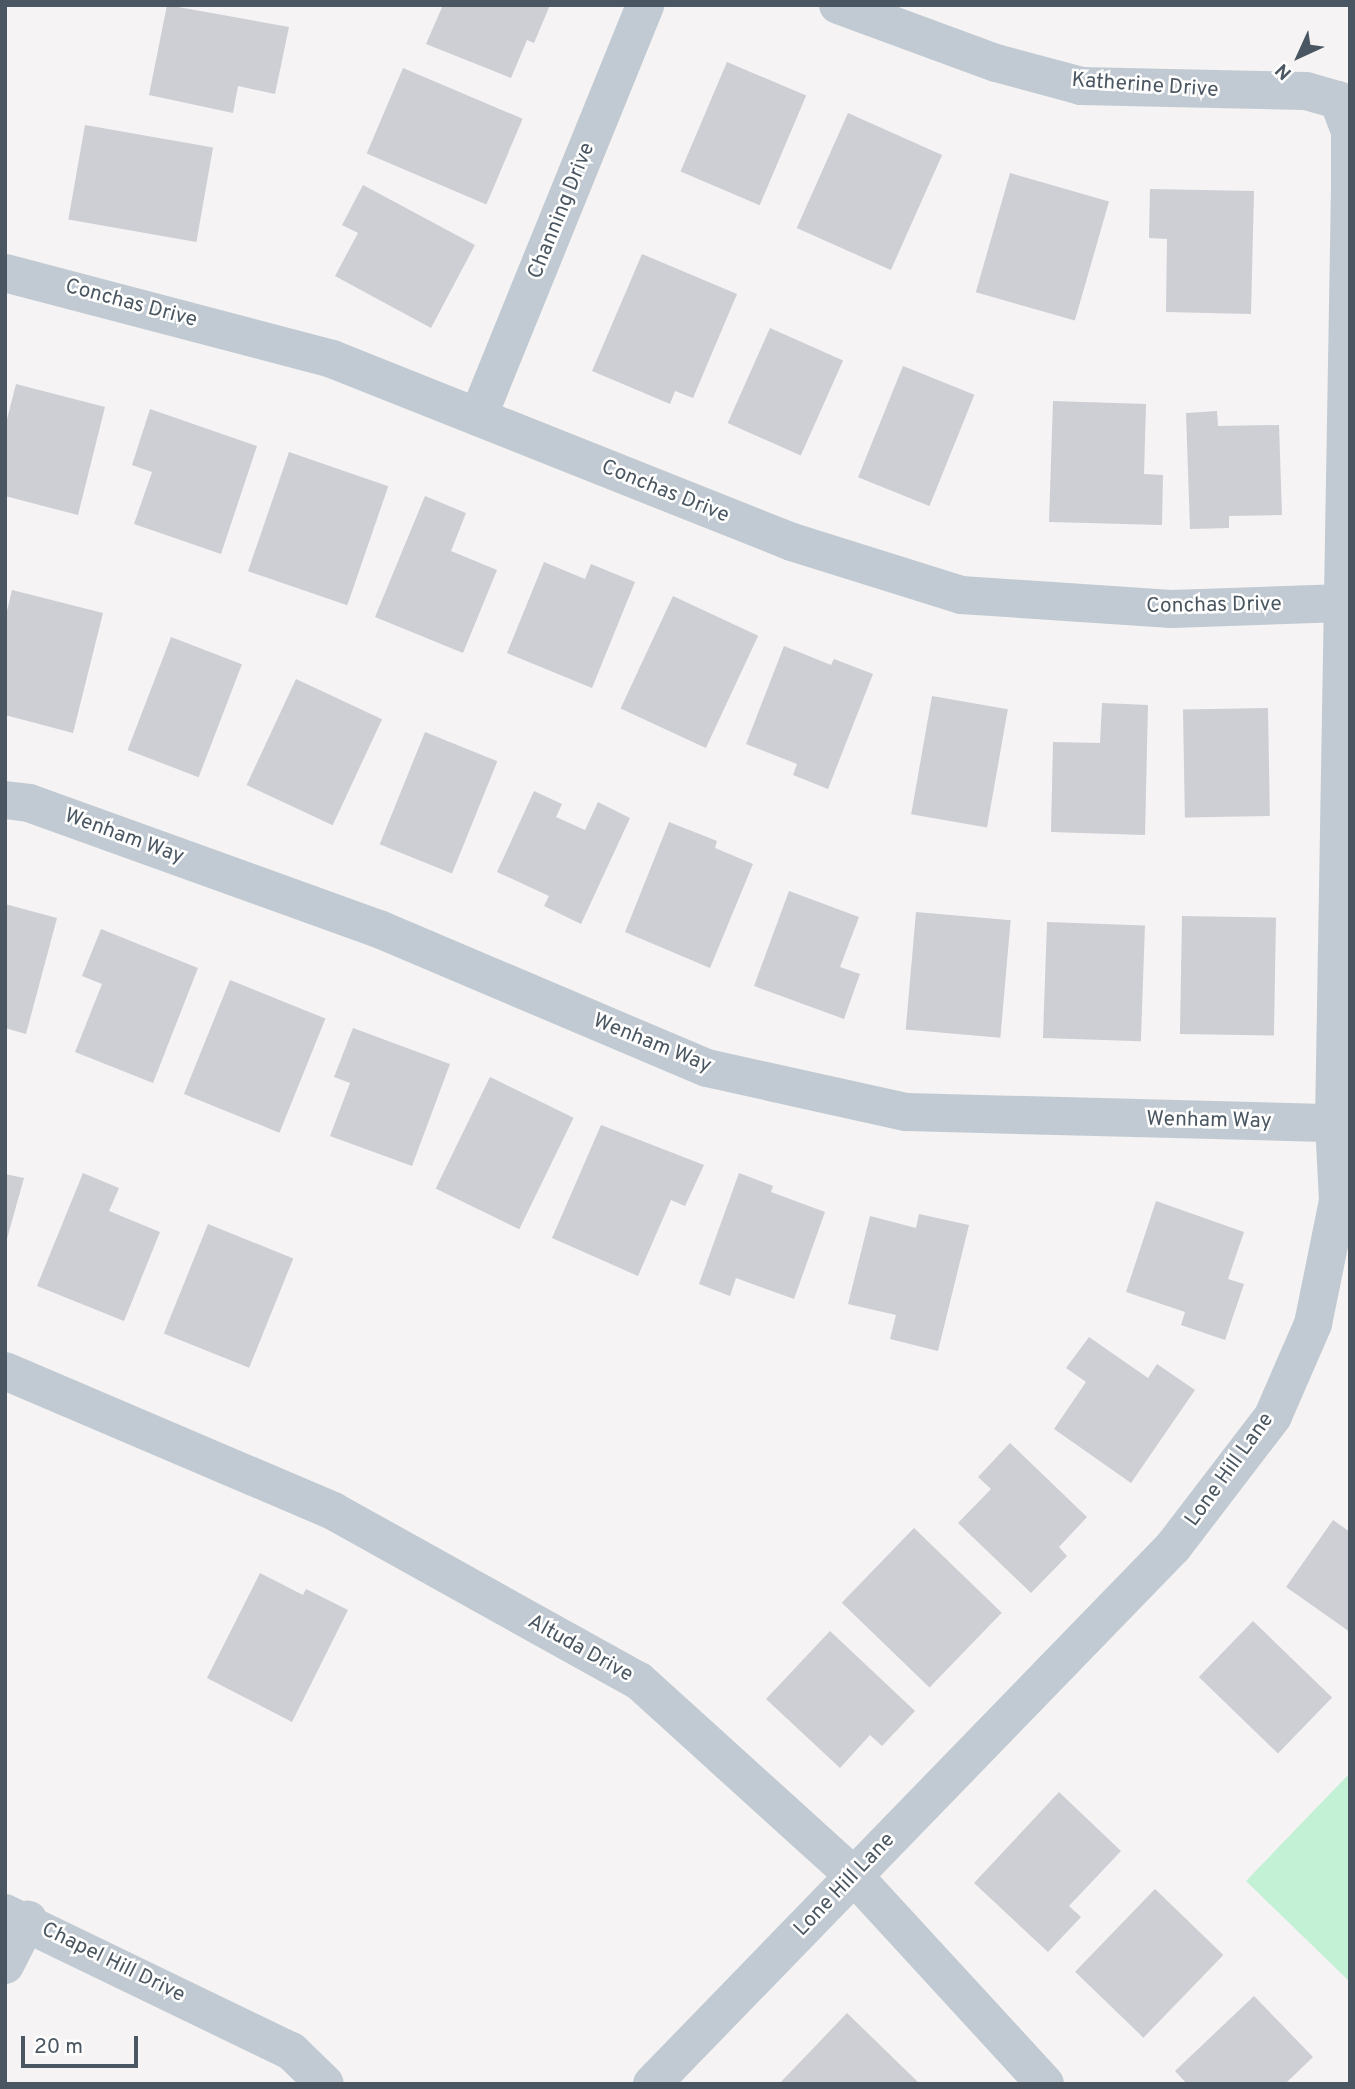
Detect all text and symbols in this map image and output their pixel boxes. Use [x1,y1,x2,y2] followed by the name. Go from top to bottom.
[1264,21,1334,91] north arrow
[1271,58,1297,84] text: N
[1071,68,1219,104] street label: Katherine Drive
[523,139,601,283] street label: Channing Drive
[62,274,200,334] street label: Conchas Drive
[597,455,733,529] street label: Conchas Drive
[1146,592,1282,620] street label: Conchas Drive
[61,804,187,870] street label: Wenham Way
[589,1009,715,1079] street label: Wenham Way
[1146,1107,1272,1135] street label: Wenham Way
[1180,1408,1280,1532] street label: Lone Hill Lane
[523,1610,637,1688] street label: Altuda Drive
[789,1828,901,1942] street label: Lone Hill Lane
[37,1917,189,2009] street label: Chapel Hill Drive
[24,2022,142,2066] scale bar
[34,2034,83,2061] text: 20 m

